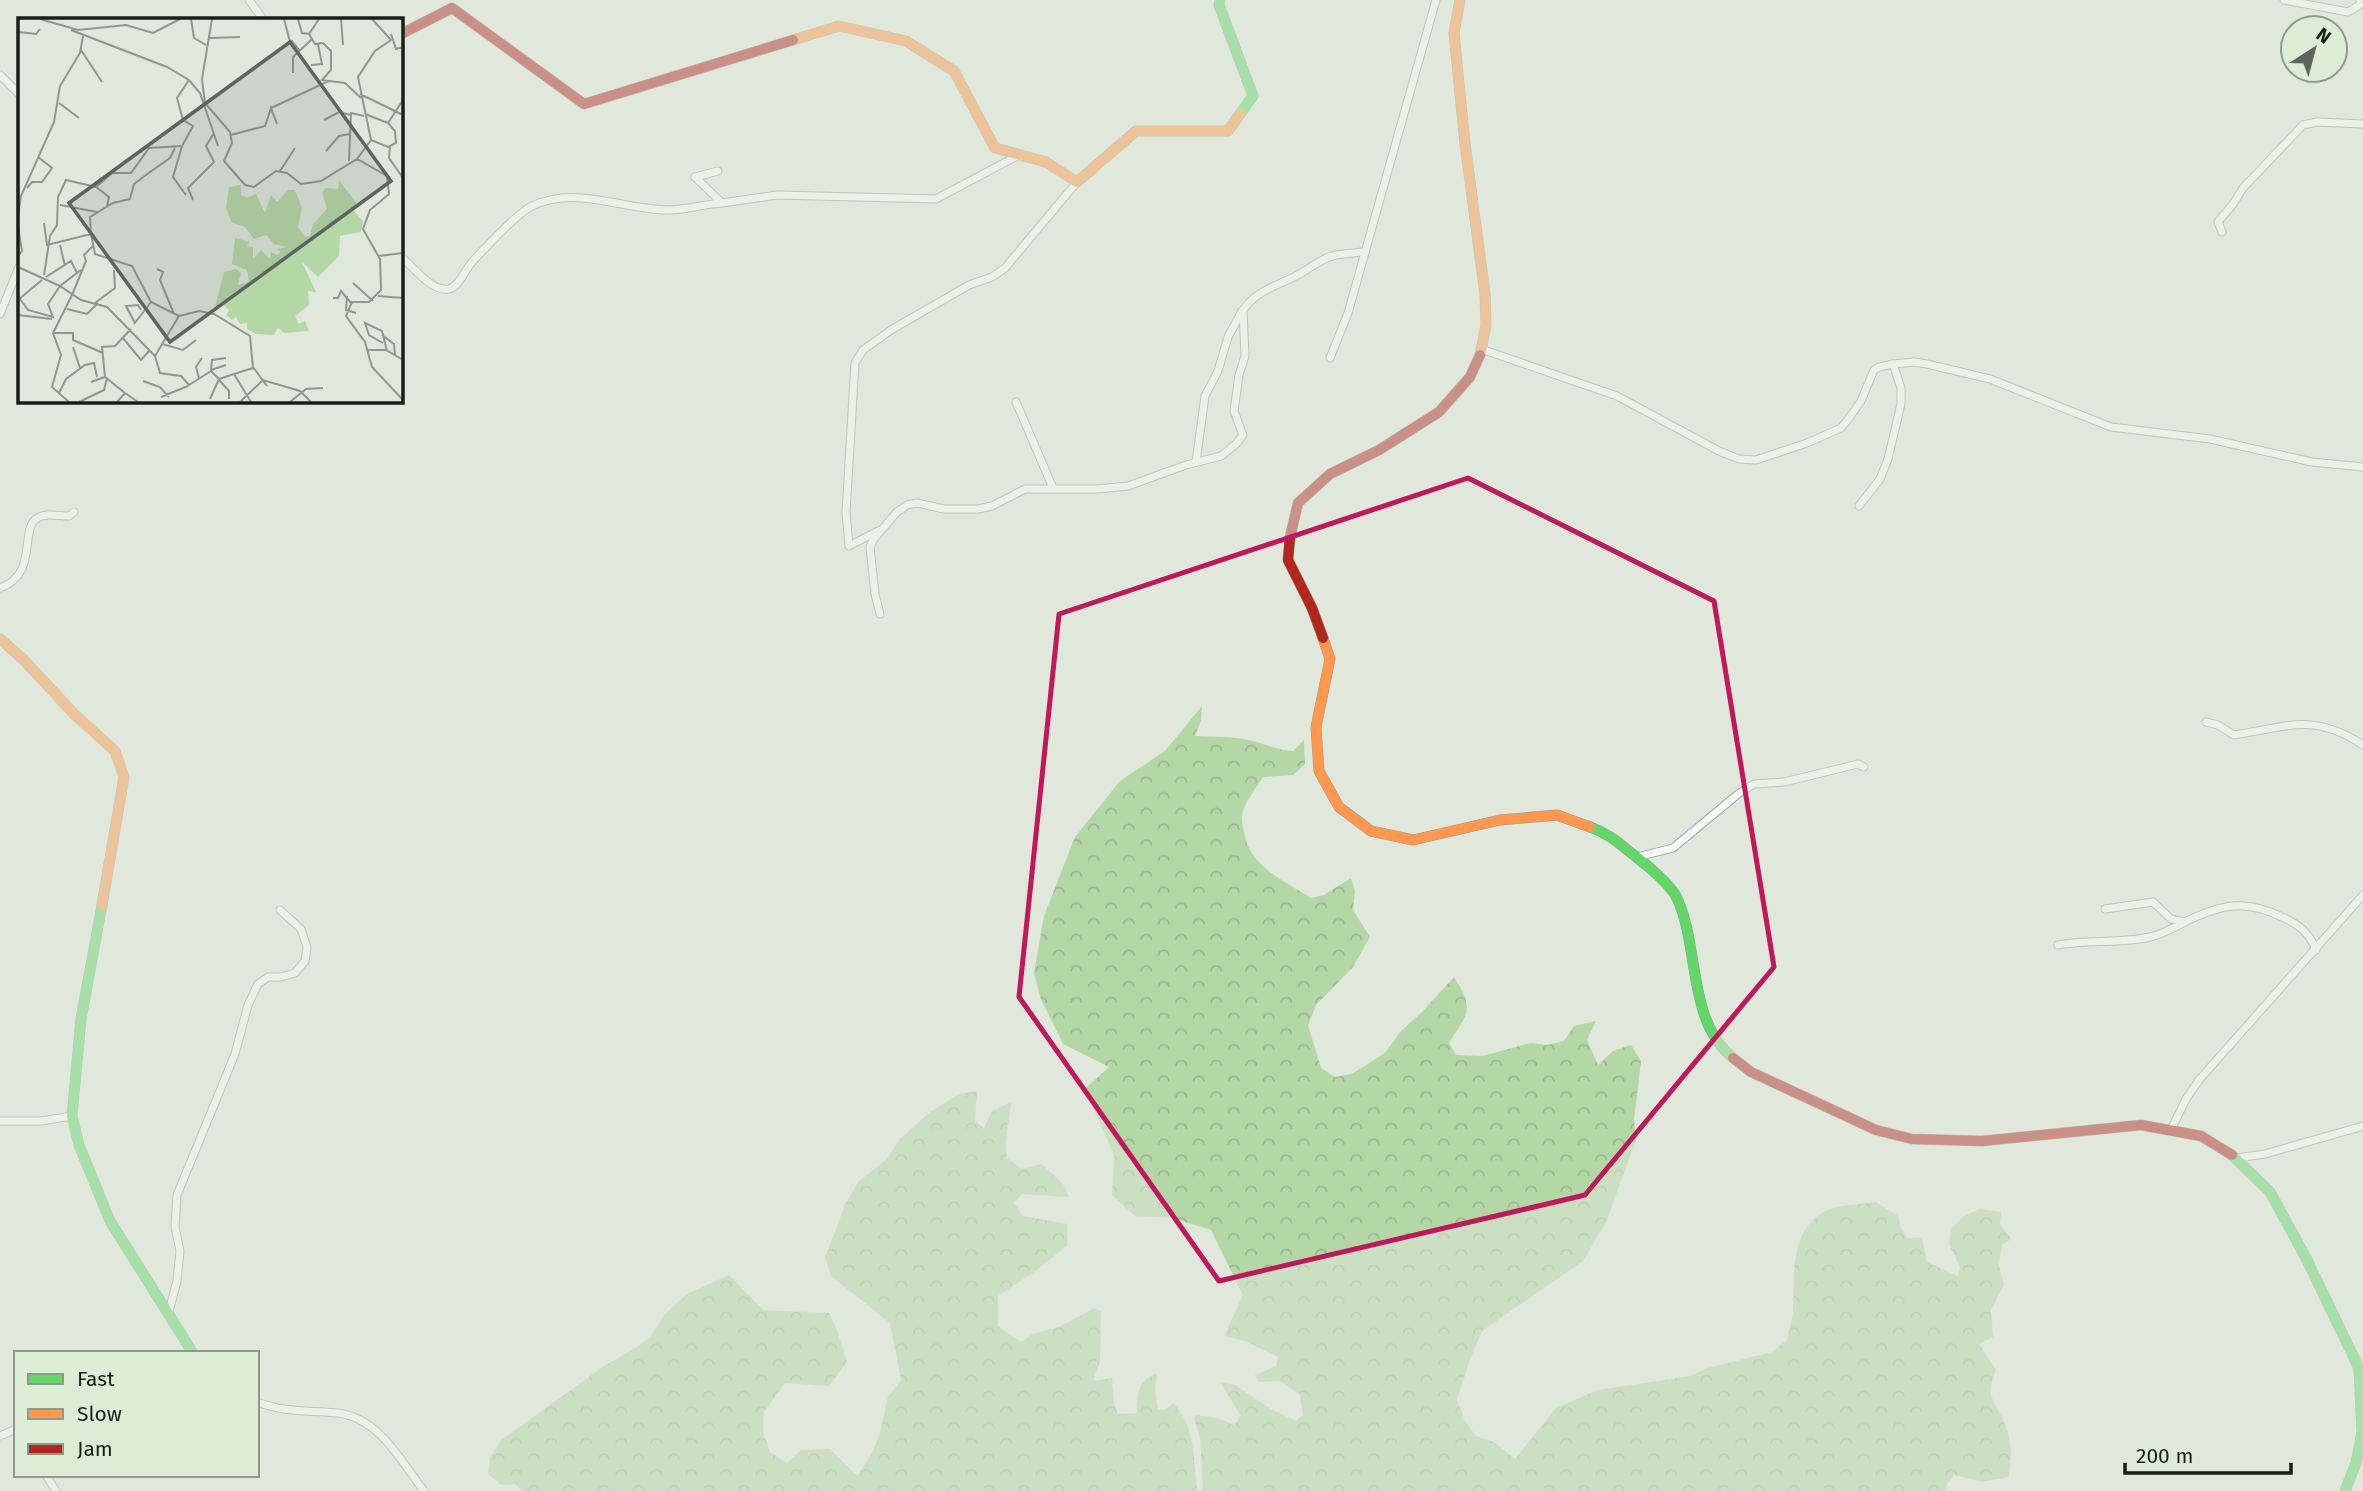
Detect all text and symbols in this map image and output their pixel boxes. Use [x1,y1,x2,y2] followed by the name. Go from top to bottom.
[2279,14,2349,84] north arrow
[18,18,402,402] inset map
[2312,23,2336,49] text: N
[14,1351,259,1477] legend
[77,1366,115,1392] text: Fast
[77,1401,122,1427] text: Slow
[2125,1432,2291,1476] scale bar
[77,1436,113,1462] text: Jam
[2136,1443,2193,1469] text: 200 m

